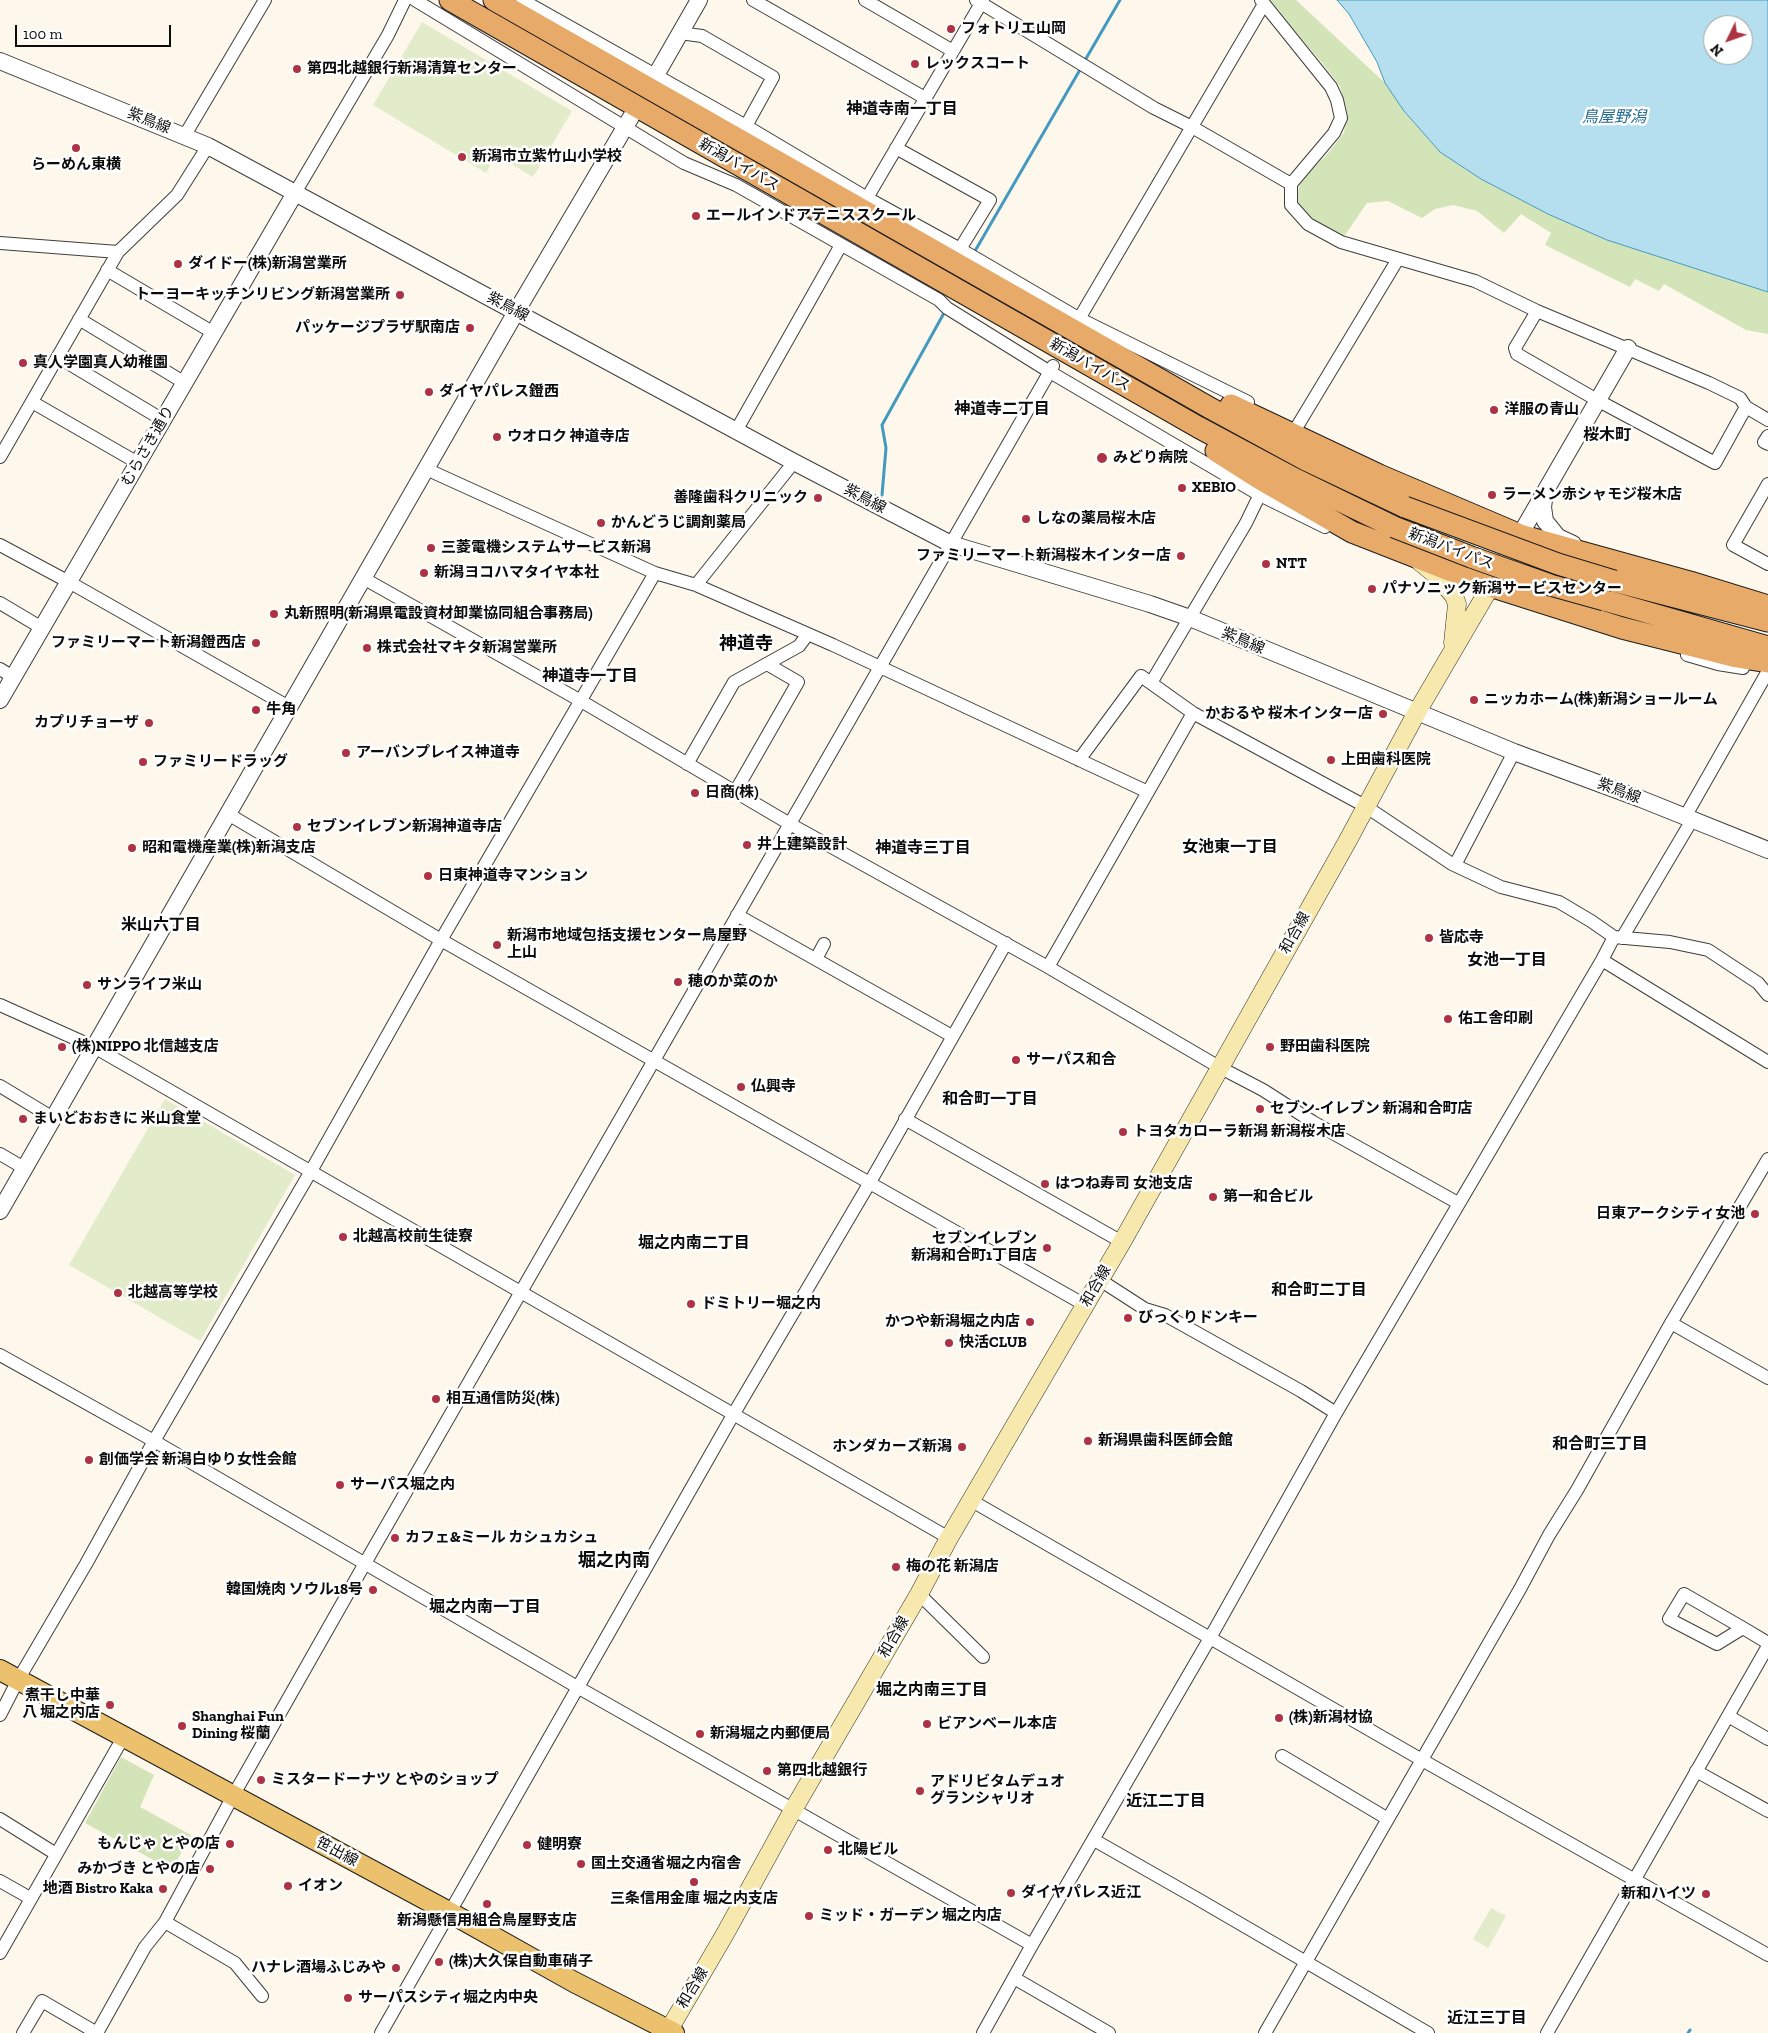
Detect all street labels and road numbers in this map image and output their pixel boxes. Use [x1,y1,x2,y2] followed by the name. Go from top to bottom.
[125,104,173,138] street label: 紫鳥線
[696,135,782,195] street label: 新潟バイパス
[484,288,532,326] street label: 紫鳥線
[1047,335,1133,395] street label: 新潟バイパス
[118,403,178,489] street label: むらさき通り
[841,480,889,518] street label: 紫鳥線
[1406,524,1496,574] street label: 新潟バイパス
[1219,624,1267,658] street label: 紫鳥線
[1595,775,1643,807] street label: 紫鳥線
[1276,909,1314,957] street label: 和合線
[1077,1262,1115,1310] street label: 和合線
[875,1613,913,1661] street label: 和合線
[313,1833,361,1871] street label: 笹出線
[674,1964,712,2012] street label: 和合線

